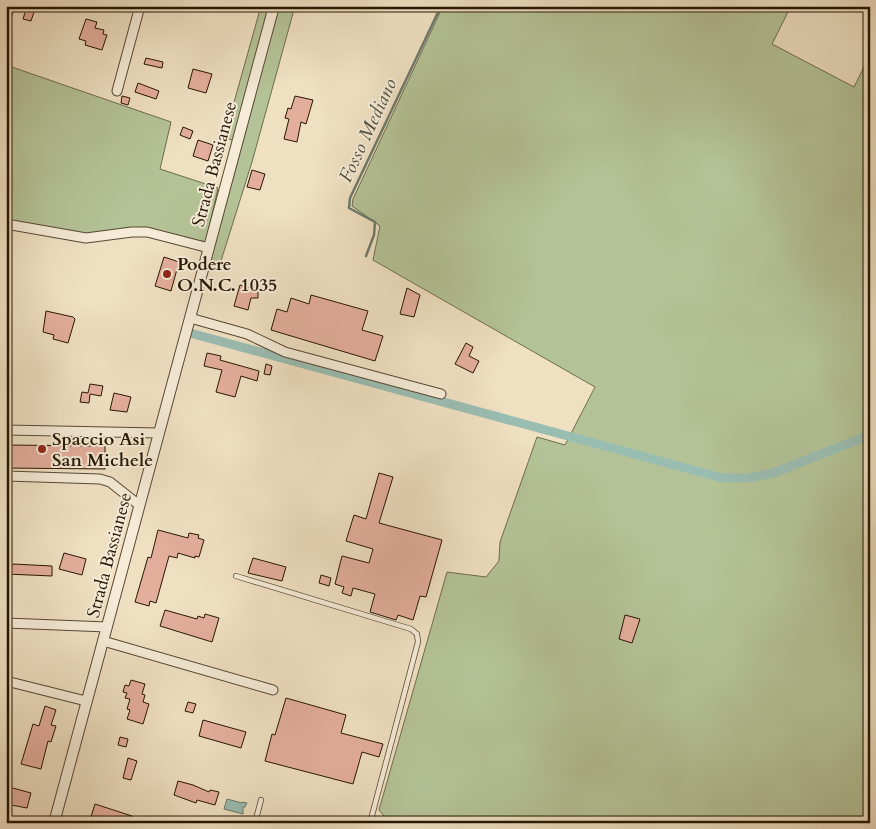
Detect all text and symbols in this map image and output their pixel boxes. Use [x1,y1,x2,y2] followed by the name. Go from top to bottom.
[333,74,403,187] water label: Fosso Mediano
[186,99,243,230] street label: Strada Bassianese
[177,252,277,298] place label: Podere O.N.C. 1035
[161,268,173,280] marker: Podere O.N.C. 1035
[52,427,153,473] place label: Spaccio Asi San Michele
[36,443,48,455] marker: Spaccio Asi San Michele
[81,490,138,621] street label: Strada Bassianese

